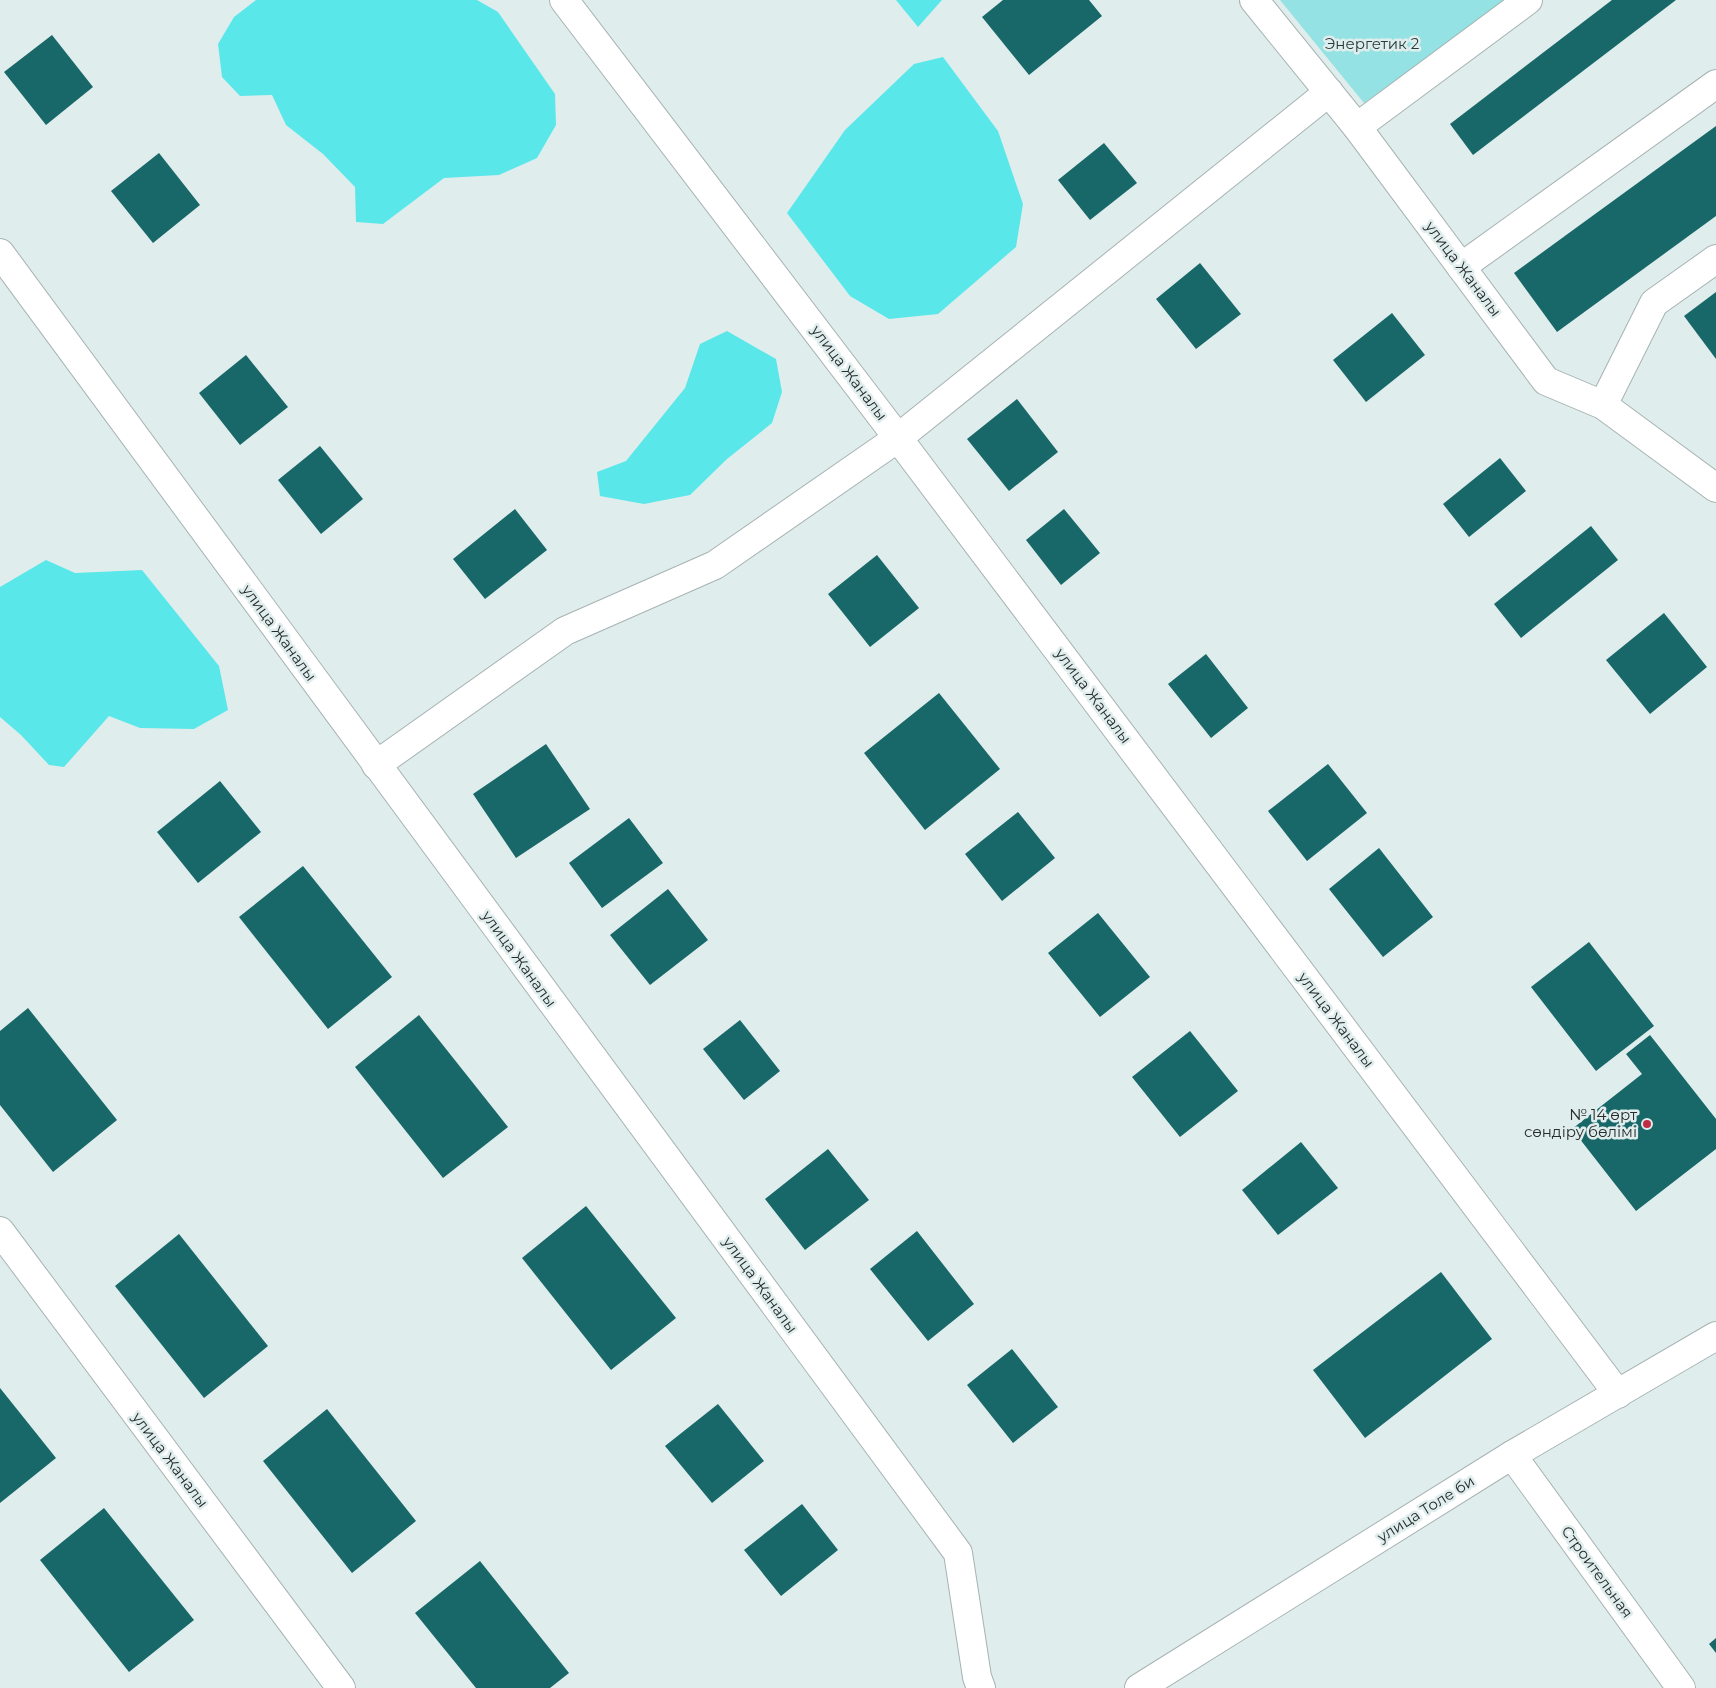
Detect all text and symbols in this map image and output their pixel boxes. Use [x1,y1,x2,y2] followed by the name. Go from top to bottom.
[1325,34,1419,53] park label: Энергетик 2
[1421,216,1505,320] street label: улица Жаналы
[807,320,891,424] street label: улица Жаналы
[237,580,321,685] street label: улица Жаналы
[1051,643,1135,747] street label: улица Жаналы
[477,906,561,1011] street label: улица Жаналы
[1294,967,1378,1071] street label: улица Жаналы
[1524,1105,1638,1141] place label: № 14 өрт сөндіру бөлімі
[1641,1118,1653,1130] marker: № 14 өрт сөндіру бөлімі
[718,1232,802,1337] street label: улица Жаналы
[128,1407,212,1511] street label: улица Жаналы
[1373,1471,1478,1547] street label: улица Толе би
[1558,1522,1637,1622] street label: Строительная

